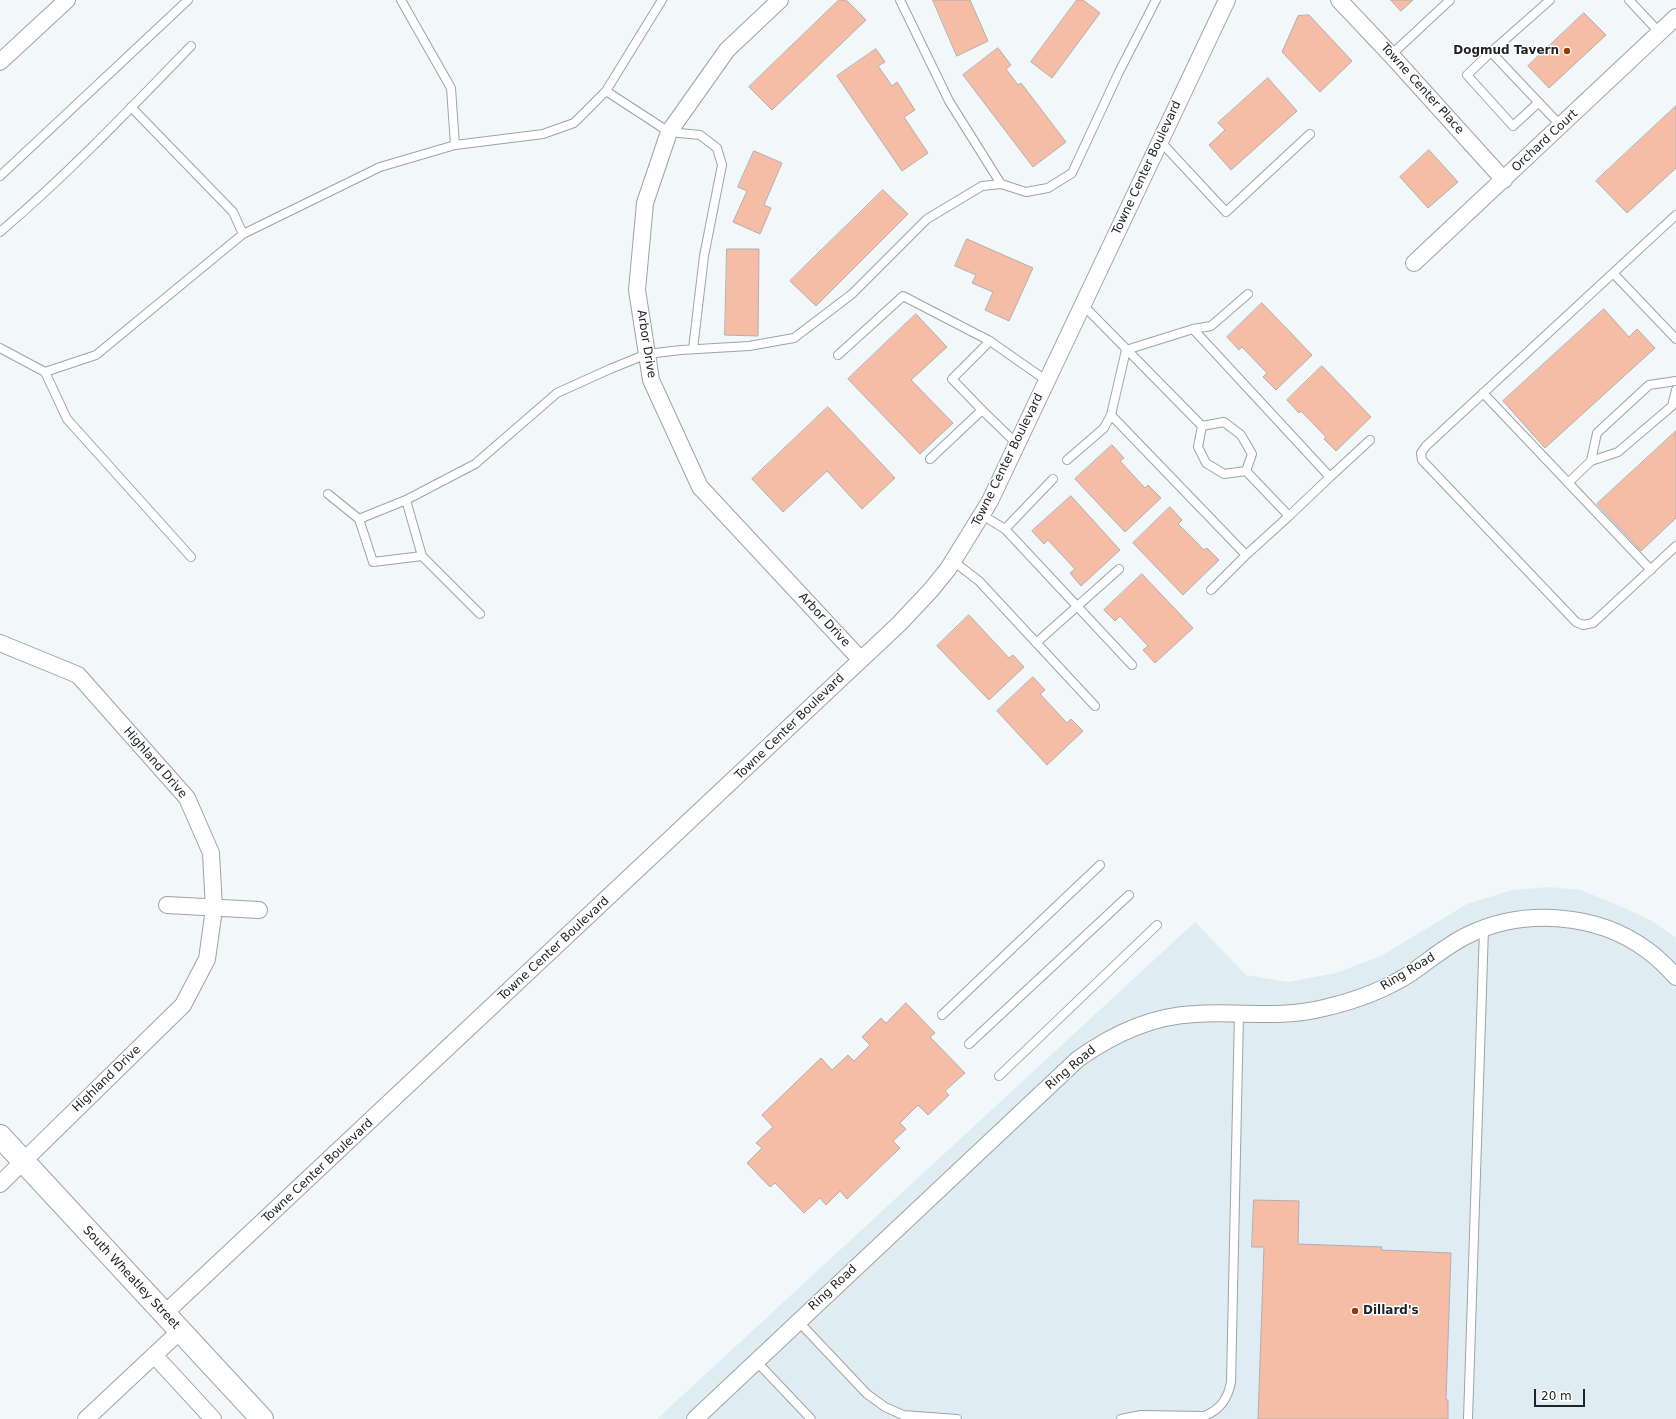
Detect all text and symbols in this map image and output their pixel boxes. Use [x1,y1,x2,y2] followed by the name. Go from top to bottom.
[1377,41,1467,137] street label: Towne Center Place
[1453,44,1559,58] place label: Dogmud Tavern
[1562,46,1572,56] marker: Dogmud Tavern
[1110,99,1184,237] street label: Towne Center Boulevard
[1509,107,1581,175] street label: Orchard Court
[634,309,658,379] street label: Arbor Drive
[969,391,1047,529] street label: Towne Center Boulevard
[795,590,853,650] street label: Arbor Drive
[732,671,848,783] street label: Towne Center Boulevard
[120,725,190,801] street label: Highland Drive
[496,894,612,1004] street label: Towne Center Boulevard
[1378,950,1438,994] street label: Ring Road
[70,1043,144,1115] street label: Highland Drive
[1043,1043,1099,1093] street label: Ring Road
[260,1116,376,1226] street label: Towne Center Boulevard
[79,1223,183,1333] street label: South Wheatley Street
[806,1262,860,1314] street label: Ring Road
[1363,1304,1419,1318] place label: Dillard's
[1350,1306,1360,1316] marker: Dillard's
[1536,1381,1587,1407] scale bar
[1541,1389,1572,1403] text: 20 m

